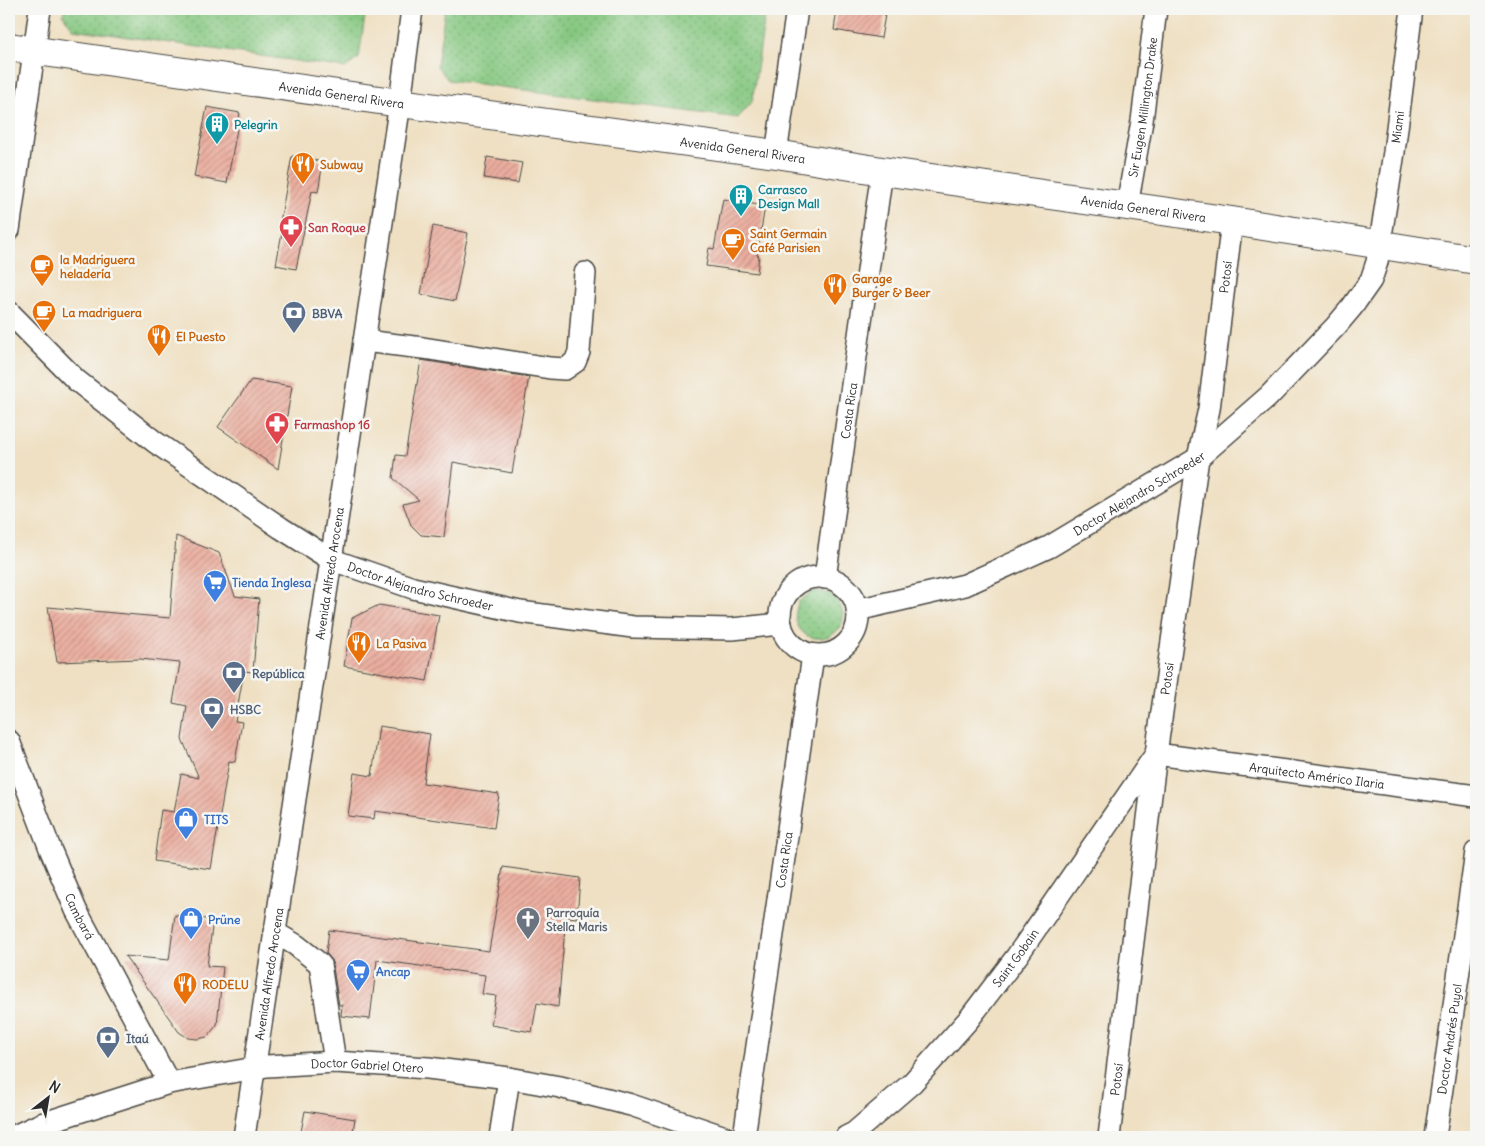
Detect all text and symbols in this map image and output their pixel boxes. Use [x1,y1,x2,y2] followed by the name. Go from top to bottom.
[1125,36,1160,178] street label: Sir Eugen Millington Drake
[278,78,405,111] street label: Avenida General Rivera
[1388,110,1407,144] street label: Miami
[204,111,230,145] building icon: Pelegrin
[234,117,278,133] place label: Pelegrin
[679,134,807,166] street label: Avenida General Rivera
[290,151,316,185] restaurant icon: Subway
[320,157,364,173] place label: Subway
[758,182,820,212] place label: Carrasco Design Mall
[728,183,754,217] building icon: Carrasco Design Mall
[1080,192,1207,225] street label: Avenida General Rivera
[278,214,304,248] pharmacy icon: San Roque
[308,220,366,236] place label: San Roque
[750,226,827,255] place label: Saint Germain Café Parisien
[720,227,746,261] cafe icon: Saint Germain Café Parisien
[60,252,135,281] place label: la Madriguera heladería
[29,253,55,287] cafe icon: la Madriguera heladería
[1216,260,1235,294] street label: Potosí
[852,271,930,301] place label: Garage Burger & Beer
[822,272,848,306] restaurant icon: Garage Burger & Beer
[31,299,57,333] cafe icon: La madriguera
[281,300,307,334] bank icon: BBVA
[62,305,142,321] place label: La madriguera
[312,306,343,321] place label: BBVA
[146,323,172,357] restaurant icon: El Puesto
[176,329,226,344] place label: El Puesto
[837,381,860,440] street label: Costa Rica
[264,411,290,445] pharmacy icon: Farmashop 16
[294,417,370,433] place label: Farmashop 16
[1070,448,1208,538] street label: Doctor Alejandro Schroeder
[312,506,346,641] street label: Avenida Alfredo Arocena
[346,558,495,613] street label: Doctor Alejandro Schroeder
[202,569,228,603] supermarket icon: Tienda Inglesa
[232,575,312,591] place label: Tienda Inglesa
[346,630,372,664] restaurant icon: La Pasiva
[376,636,427,651] place label: La Pasiva
[221,660,247,694] bank icon: República
[1157,661,1176,696] street label: Potosí
[252,666,305,682] place label: República
[199,696,225,730] bank icon: HSBC
[230,702,261,717] place label: HSBC
[1248,759,1386,791] street label: Arquitecto Américo Ilaria
[173,806,199,840] shop icon: TITS
[204,812,229,827] place label: TITS
[772,830,795,889] street label: Costa Rica
[62,891,98,942] street label: Cambará
[546,905,608,934] place label: Parroquía Stella Maris
[178,906,204,940] shop icon: Prüne
[251,906,286,1041] street label: Avenida Alfredo Arocena
[515,906,541,940] church icon: Parroquía Stella Maris
[208,912,241,927] place label: Prüne
[989,925,1041,990] street label: Saint Gobain
[345,958,371,992] supermarket icon: Ancap
[376,964,411,980] place label: Ancap
[172,971,198,1005] restaurant icon: RODELU
[202,977,249,992] place label: RODELU
[1434,983,1464,1095] street label: Doctor Andrés Puyol
[95,1025,121,1059] bank icon: Itaú
[126,1031,149,1046] place label: Itaú
[310,1054,424,1075] street label: Doctor Gabriel Otero
[1107,1062,1126,1097] street label: Potosí
[22,1074,72,1124] north arrow
[46,1077,63,1097] text: N

